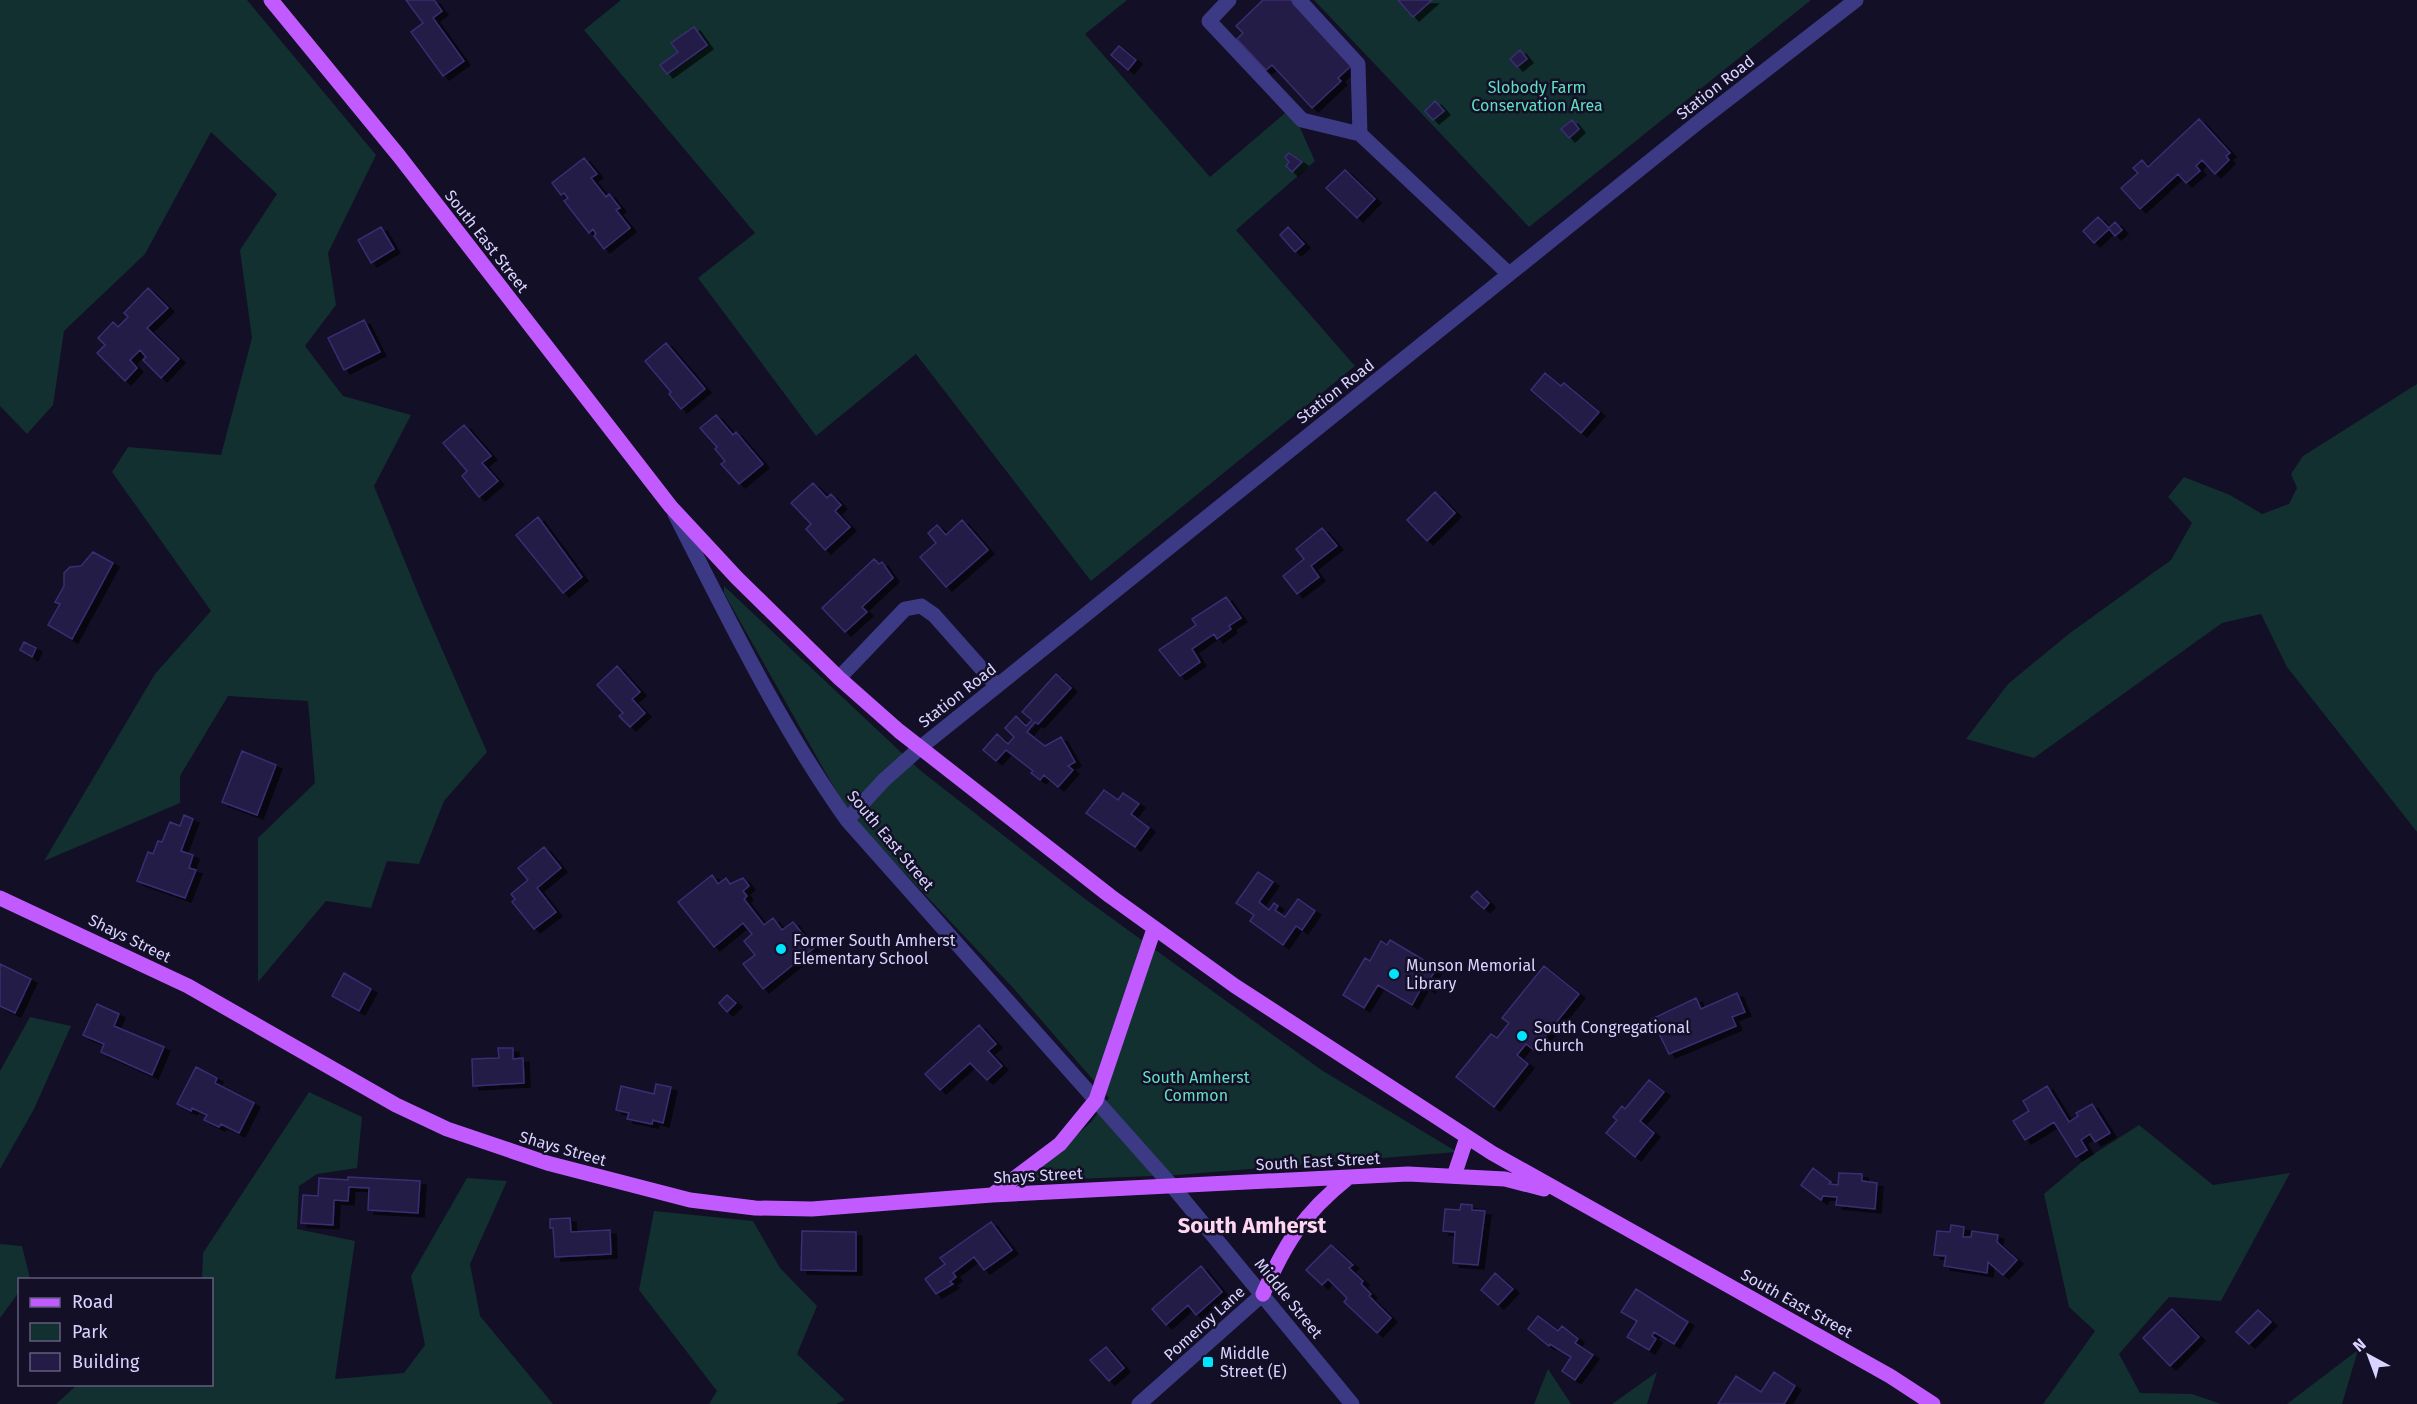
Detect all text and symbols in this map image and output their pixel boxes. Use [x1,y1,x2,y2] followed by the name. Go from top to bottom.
[1673,51,1758,124] street label: Station Road
[1471,78,1603,115] park label: Slobody Farm Conservation Area
[441,186,533,296] street label: South East Street
[1293,355,1378,428] street label: Station Road
[915,659,1000,732] street label: Station Road
[843,786,938,894] street label: South East Street
[85,910,174,967] street label: Shays Street
[793,931,956,968] place label: Former South Amherst Elementary School
[774,942,788,956] marker: Former South Amherst Elementary School
[1406,956,1536,993] place label: Munson Memorial Library
[1387,967,1401,981] marker: Munson Memorial Library
[1534,1018,1690,1055] place label: South Congregational Church
[1515,1029,1529,1043] marker: South Congregational Church
[1143,1068,1250,1105] park label: South Amherst Common
[517,1127,609,1170] street label: Shays Street
[1255,1149,1381,1174] street label: South East Street
[993,1164,1083,1187] street label: Shays Street
[1178,1212,1327,1239] district label: South Amherst
[1251,1255,1327,1342] street label: Middle Street
[1738,1265,1856,1342] street label: South East Street
[18,1278,213,1386] legend
[1160,1282,1249,1365] street label: Pomeroy Lane
[72,1291,114,1313] text: Road
[72,1321,108,1343] text: Park
[2339,1326,2399,1386] north arrow
[2349,1334,2370,1356] text: N
[1220,1344,1287,1381] place label: Middle Street (E)
[72,1351,140,1373] text: Building
[1201,1355,1215,1369] marker: Middle Street (E)

